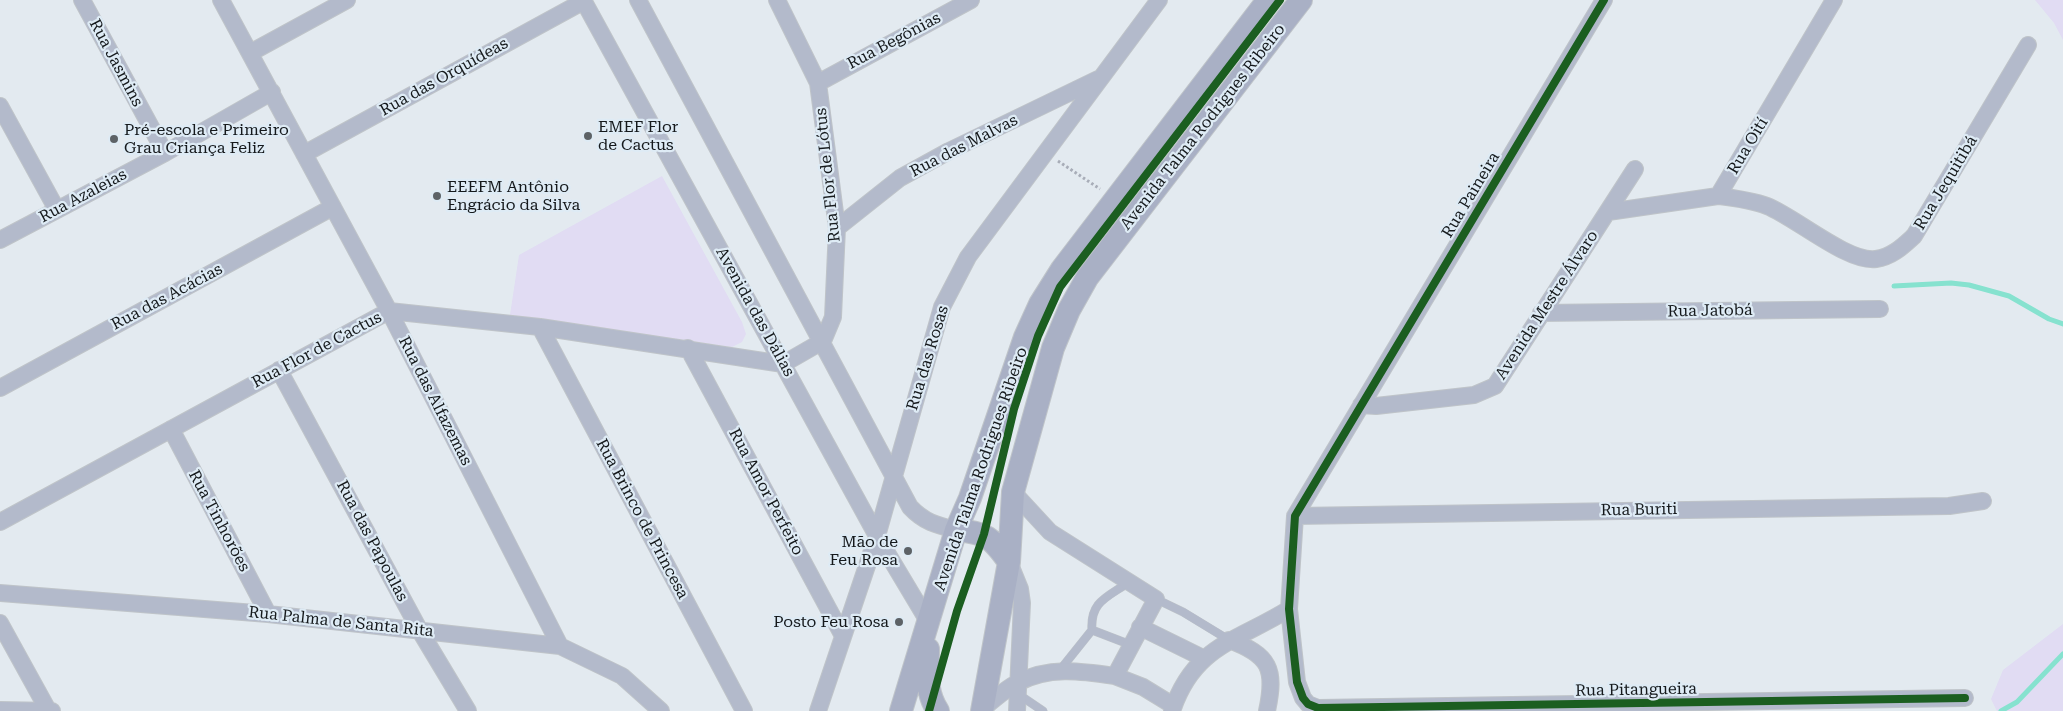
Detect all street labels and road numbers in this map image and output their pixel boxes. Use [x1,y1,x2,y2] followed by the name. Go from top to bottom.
[844,8,944,74] street label: Rua Begônias
[85,16,147,110] street label: Rua Jasmins
[1117,20,1289,234] street label: Avenida Talma Rodrigues Ribeiro
[377,34,511,120] street label: Rua das Orquídeas
[811,107,845,243] street label: Rua Flor de Lótus
[907,111,1021,181] street label: Rua das Malvas
[1724,114,1772,178] street label: Rua Oití
[1910,132,1982,234] street label: Rua Jequitibá
[1438,149,1504,241] street label: Rua Paineira
[36,165,130,227] street label: Rua Azaleias
[1492,227,1602,383] street label: Avenida Mestre Álvaro
[712,244,798,380] street label: Avenida das Dálias
[108,260,226,334] street label: Rua das Acácias
[1667,301,1753,321] street label: Rua Jatobá
[903,303,953,413] street label: Rua das Rosas
[249,308,385,392] street label: Rua Flor de Cactus
[394,333,476,469] street label: Rua das Alfazemas
[930,345,1032,593] street label: Avenida Talma Rodrigues Ribeiro
[724,425,808,559] street label: Rua Amor Perfeito
[592,436,692,602] street label: Rua Brinco de Princesa
[184,467,254,575] street label: Rua Tinhorões
[332,477,412,605] street label: Rua das Papoulas
[1600,500,1678,520] street label: Rua Buriti
[248,603,434,641] street label: Rua Palma de Santa Rita
[1575,679,1697,701] street label: Rua Pitangueira

